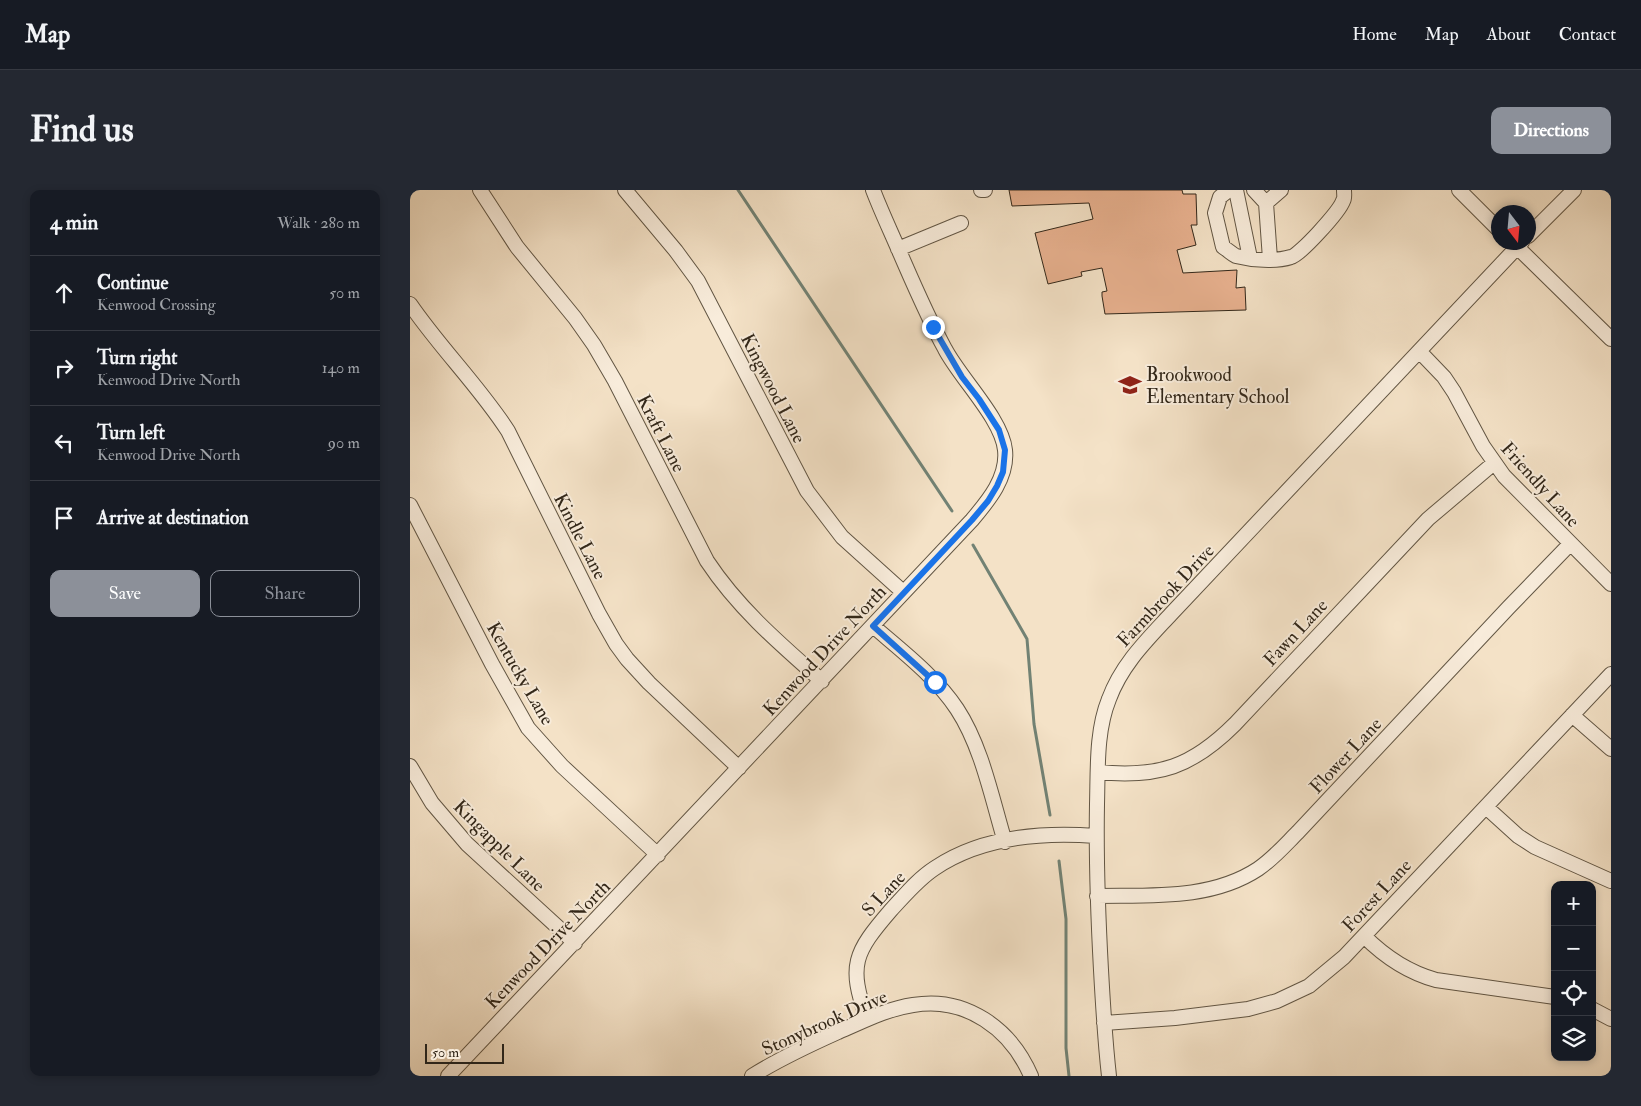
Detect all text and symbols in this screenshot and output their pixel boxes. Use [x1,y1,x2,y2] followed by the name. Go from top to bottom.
[25,19,70,50] text: Map
[1352,23,1397,46] text: Home
[1425,23,1459,46] text: Map
[1487,23,1531,46] text: About
[1559,23,1616,46] text: Contact
[1491,107,1611,154] button: Directions
[30,108,134,152] text: Find us
[1491,205,1536,250] north arrow
[50,209,98,236] text: 4 min
[277,213,360,233] text: Walk · 280 m
[97,271,168,295] text: Continue
[50,279,78,307] icon: ahead
[329,283,360,303] text: 50 m
[97,295,216,315] text: Kenwood Crossing
[922,316,945,339] route end
[735,330,811,447] street label: Kingwood Lane
[97,346,177,370] text: Turn right
[50,354,78,382] icon: right
[322,358,360,378] text: 140 m
[1146,363,1290,409] place label: Brookwood Elementary School
[97,370,240,390] text: Kenwood Drive North
[1117,372,1143,398] school or university icon: Brookwood Elementary School
[631,391,691,476] street label: Kraft Lane
[97,421,165,445] text: Turn left
[50,429,78,457] icon: left
[328,433,360,453] text: 90 m
[1496,437,1585,532] street label: Friendly Lane
[97,445,240,465] text: Kenwood Drive North
[548,489,612,584] street label: Kindle Lane
[50,504,78,532] icon: arrive
[97,506,249,530] text: Arrive at destination
[1112,539,1220,652] street label: Farmbrook Drive
[50,570,200,617] button: Save
[210,570,360,617] button: Share
[758,580,892,721] street label: Kenwood Drive North
[1258,594,1333,672] street label: Fawn Lane
[481,618,559,729] street label: Kentucky Lane
[924,671,947,694] route start
[1304,712,1387,799] street label: Flower Lane
[448,795,550,898] street label: Kingapple Lane
[1337,854,1417,937] street label: Forest Lane
[857,866,911,922] street label: S Lane
[480,875,615,1014] street label: Kenwood Drive North
[1551,881,1596,1061] map controls
[1551,881,1596,926] button: +
[1551,926,1596,971] button: −
[1551,971,1596,1016] button: locate
[758,985,891,1061] street label: Stonybrook Drive
[1551,1016,1596,1061] button: layers
[425,1041,504,1064] scale bar
[432,1044,459,1061] text: 50 m

